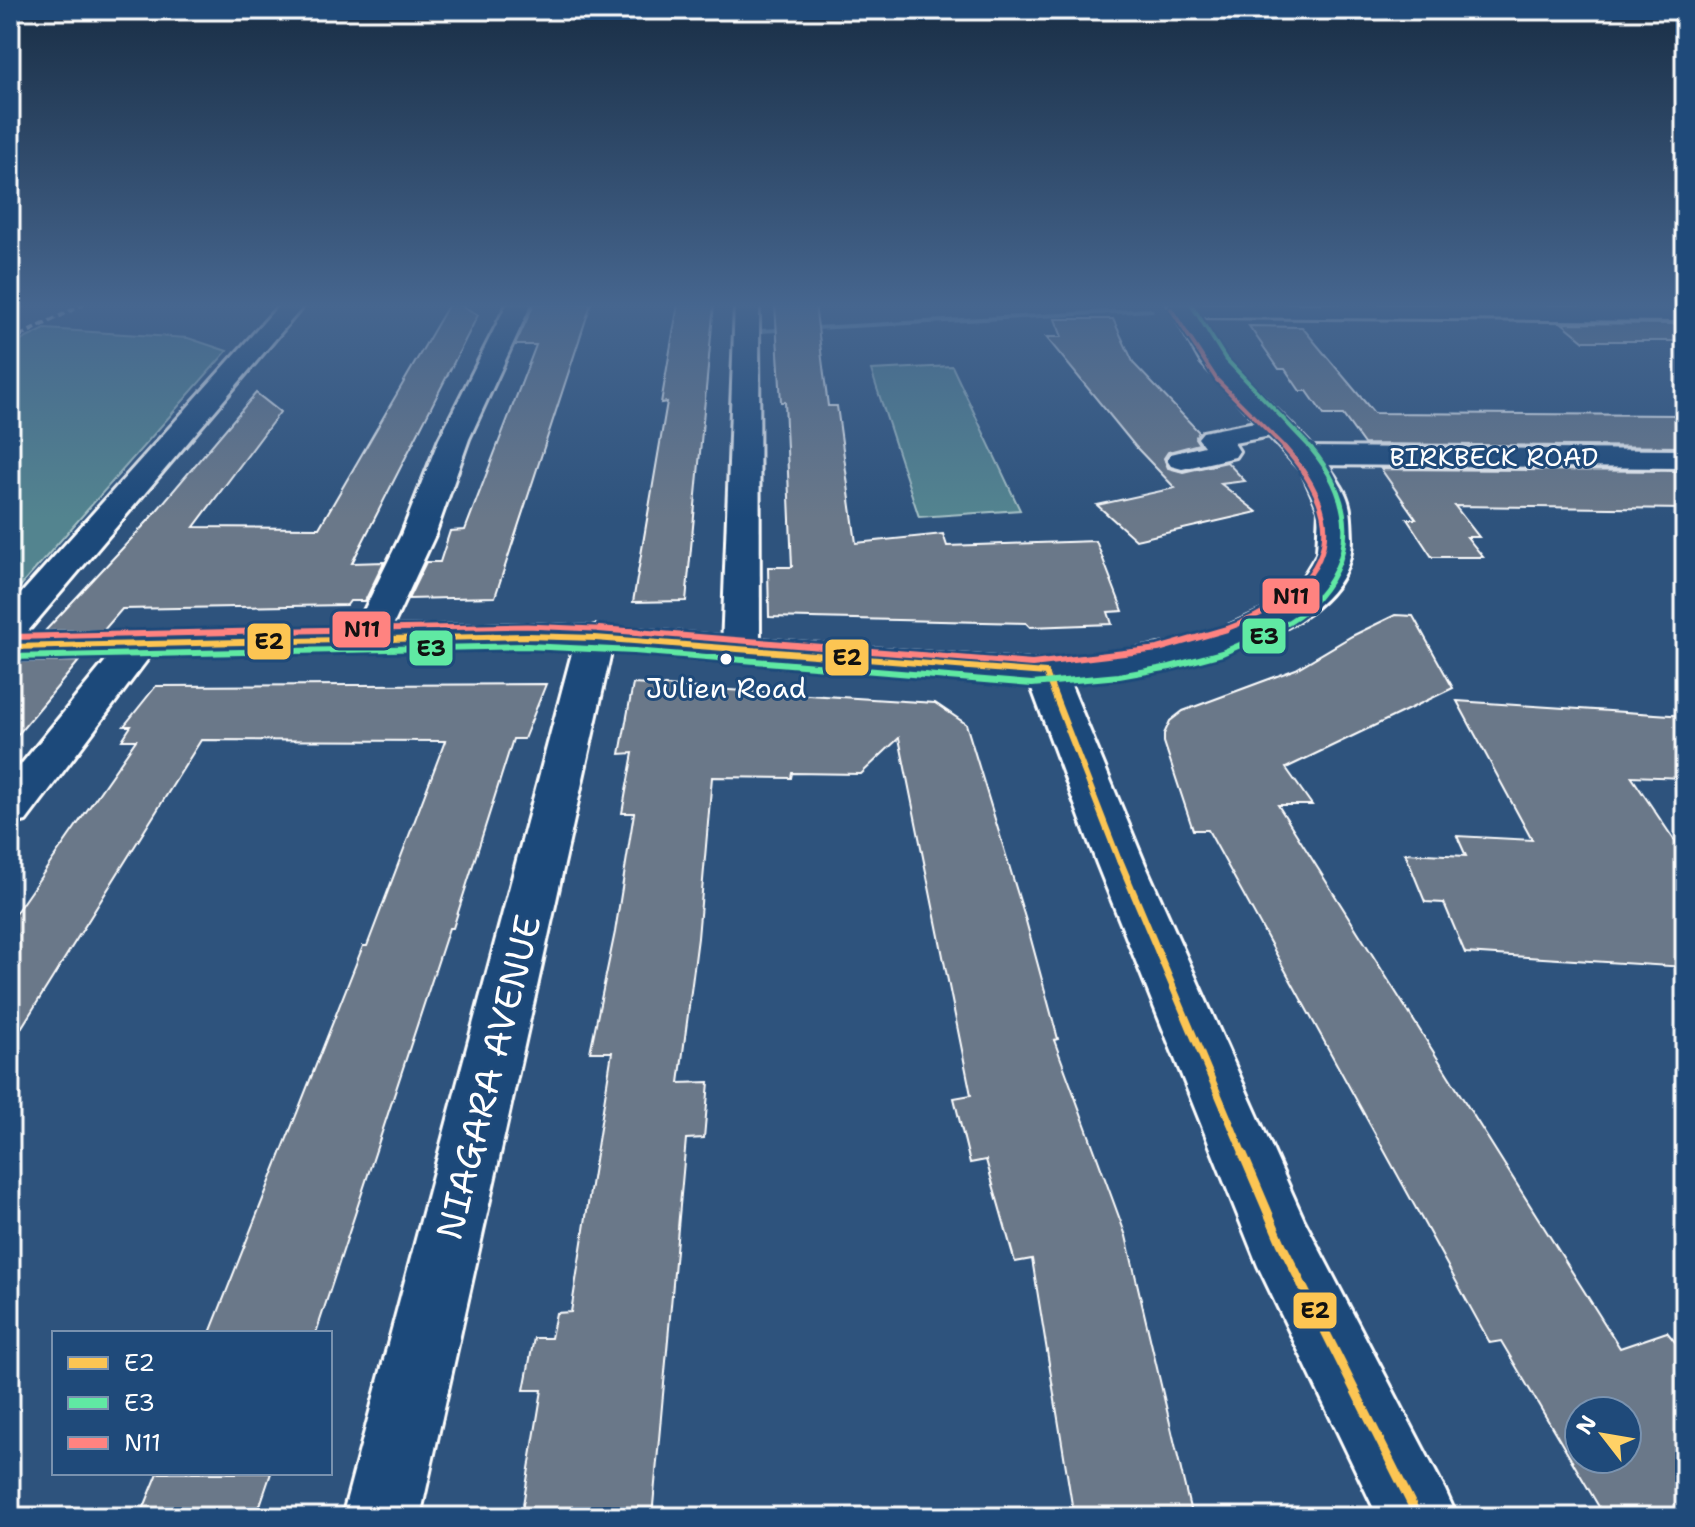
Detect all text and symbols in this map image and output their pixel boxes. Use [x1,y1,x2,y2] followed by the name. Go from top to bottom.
[1390,439,1598,474] street label: BIRKBECK ROAD
[1261,577,1321,615] line badge: N11
[1273,582,1309,611] text: N11
[331,610,392,649] line badge: N11
[344,615,380,644] text: N11
[1241,617,1287,655] line badge: E3
[246,622,292,661] line badge: E2
[1249,622,1279,651] text: E3
[254,627,284,656] text: E2
[408,629,454,667] line badge: E3
[416,634,446,663] text: E3
[824,638,870,677] line badge: E2
[832,643,862,672] text: E2
[718,651,734,667] marker: Julien Road
[645,669,807,707] place label: Julien Road
[424,910,553,1245] street label: NIAGARA AVENUE
[1292,1291,1338,1330] line badge: E2
[1300,1296,1330,1325] text: E2
[52,1331,332,1475] legend
[124,1347,155,1379] text: E2
[124,1387,155,1419] text: E3
[1563,1395,1643,1475] north arrow
[1569,1410,1603,1440] text: N
[124,1427,161,1459] text: N11

